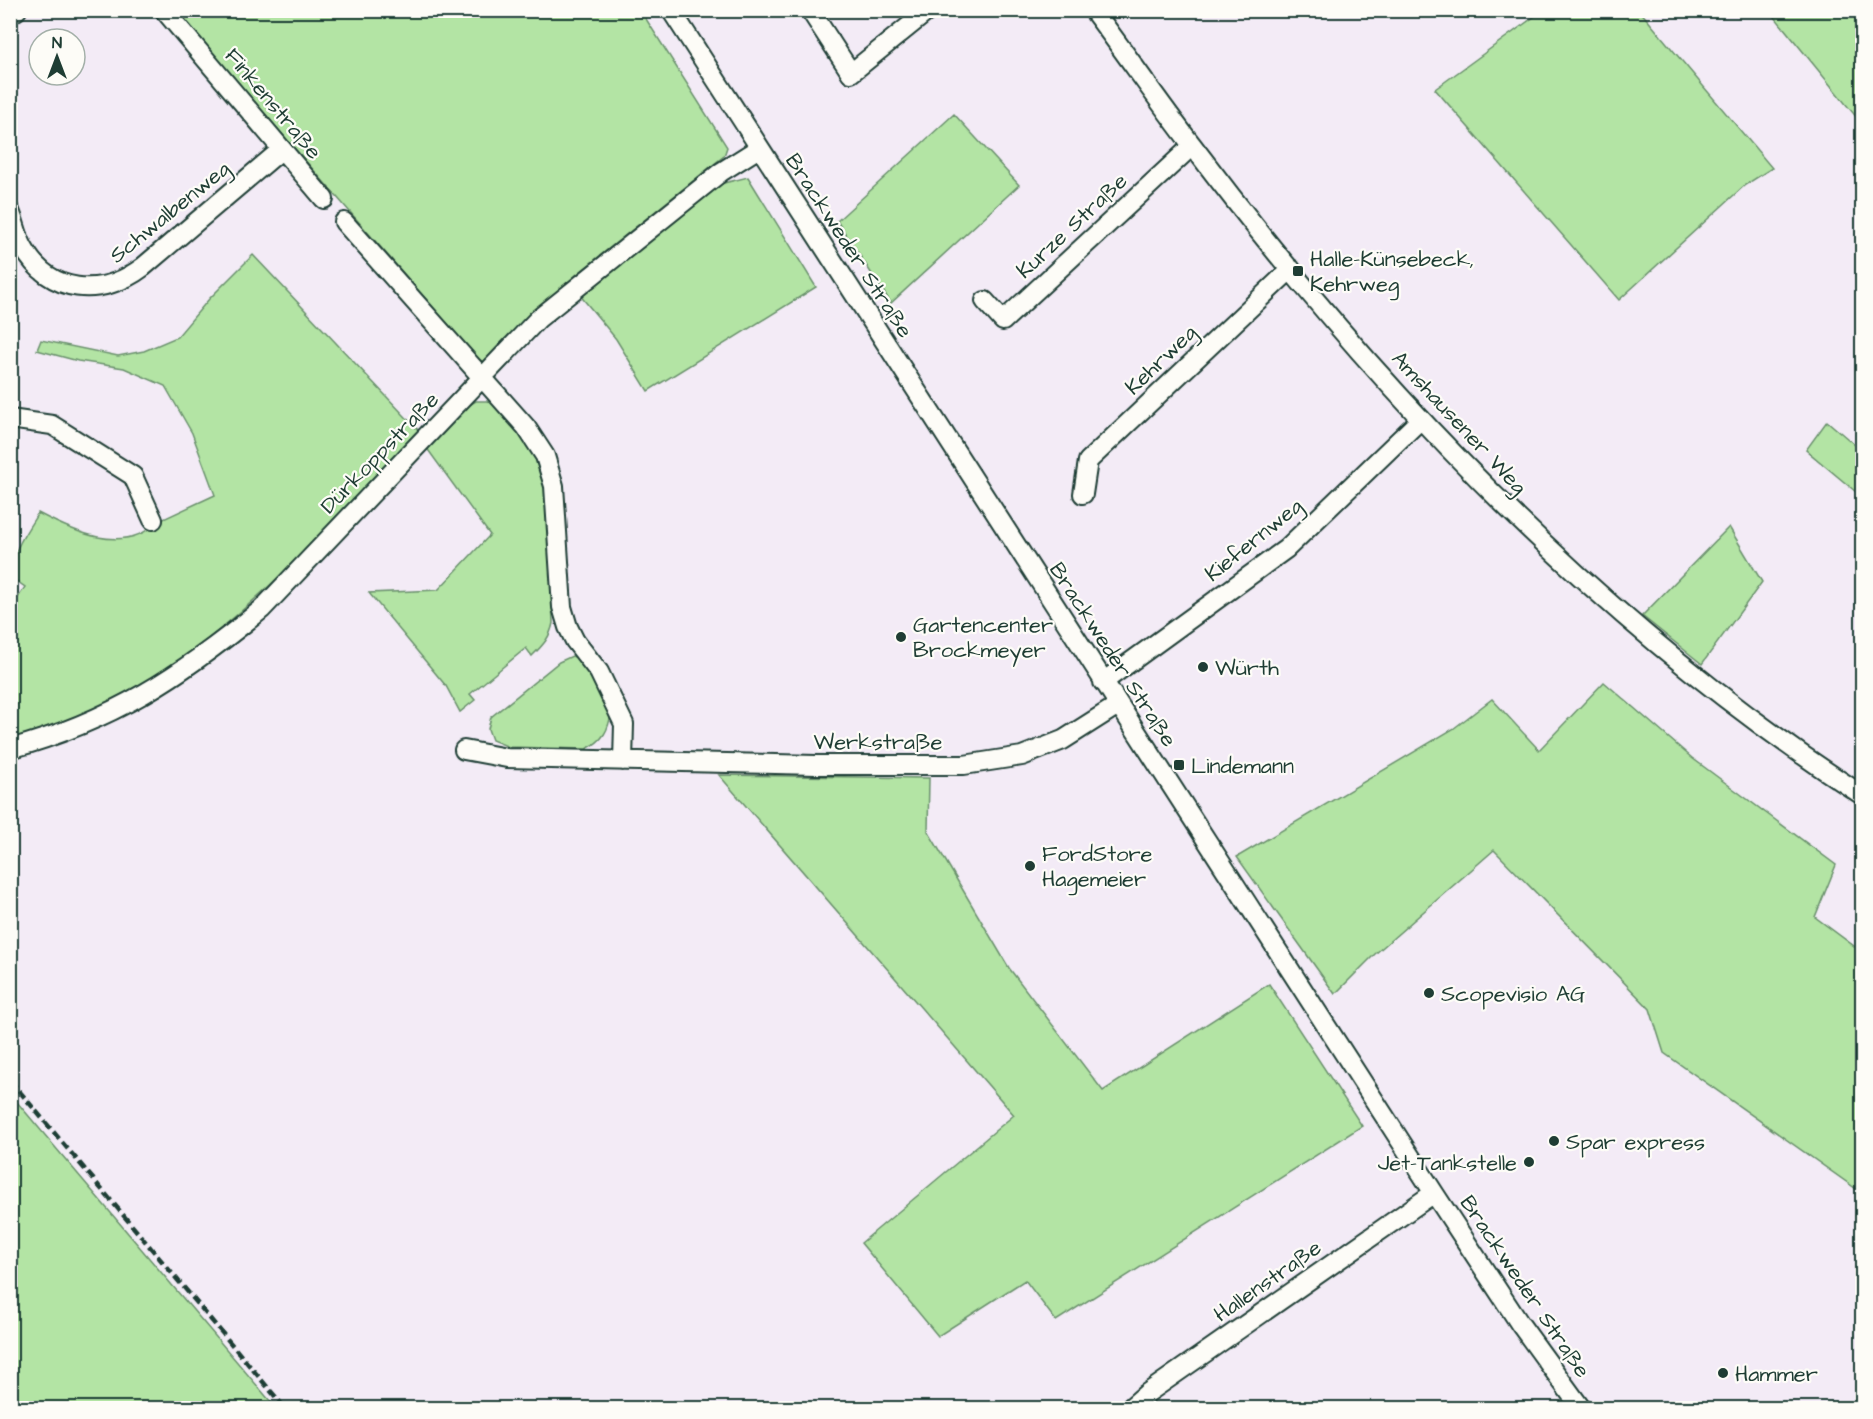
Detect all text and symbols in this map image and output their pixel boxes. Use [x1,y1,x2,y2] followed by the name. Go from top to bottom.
[27,27,87,87] north arrow
[52,32,62,54] text: N
[217,42,329,166] street label: Finkenstraße
[777,148,920,344] street label: Brackweder Straße
[103,154,238,271] street label: Schwalbenweg
[1009,166,1135,286] street label: Kurze Straße
[1310,244,1474,301] place label: Halle-Künsebeck, Kehrweg
[1291,264,1305,278] marker: Halle-Künsebeck, Kehrweg
[1118,318,1205,403] street label: Kehrweg
[1383,344,1534,502] street label: Amshausener Weg
[314,385,446,521] street label: Dürkoppstraße
[1198,491,1310,590] street label: Kiefernweg
[1041,557,1184,753] street label: Brackweder Straße
[913,610,1053,667] place label: Gartencenter Brockmeyer
[894,630,908,644] marker: Gartencenter Brockmeyer
[1215,653,1279,684] place label: Würth
[1196,660,1210,674] marker: Würth
[813,727,943,758] street label: Werkstraße
[1191,751,1294,782] place label: Lindemann
[1172,758,1186,772] marker: Lindemann
[1042,839,1153,896] place label: FordStore Hagemeier
[1023,859,1037,873] marker: FordStore Hagemeier
[1441,979,1585,1010] place label: Scopevisio AG
[1422,986,1436,1000] marker: Scopevisio AG
[1566,1127,1705,1158] place label: Spar express
[1547,1134,1561,1148] marker: Spar express
[1378,1148,1517,1179] place label: Jet-Tankstelle
[1522,1155,1536,1169] marker: Jet-Tankstelle
[1452,1189,1598,1384] street label: Brackweder Straße
[1208,1233,1328,1330] street label: Hallenstraße
[1735,1359,1818,1390] place label: Hammer
[1716,1366,1730,1380] marker: Hammer

